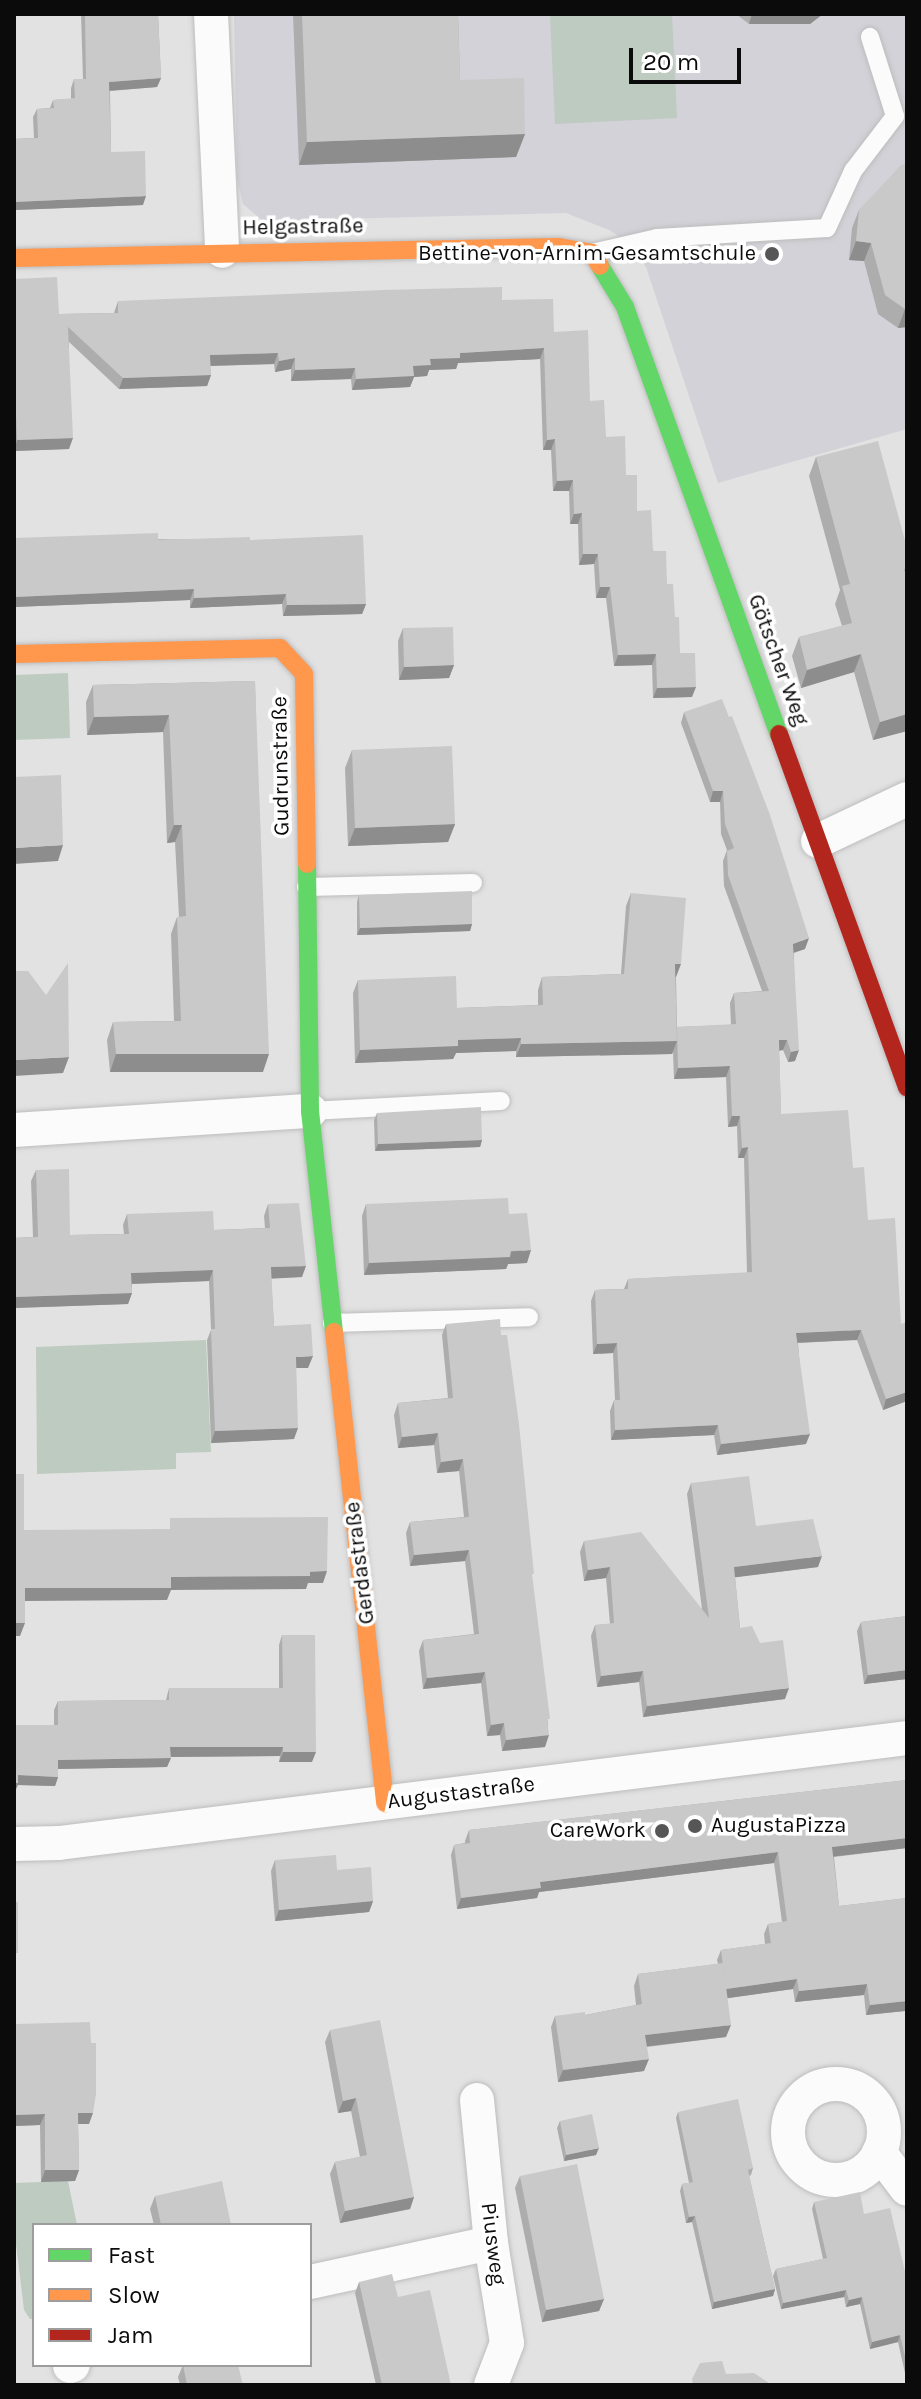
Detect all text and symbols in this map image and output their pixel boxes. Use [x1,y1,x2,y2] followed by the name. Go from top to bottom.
[633,32,745,82] scale bar
[643,48,699,76] text: 20 m
[242,213,364,241] street label: Helgastraße
[418,241,756,267] place label: Bettine-von-Arnim-Gesamtschule
[763,245,781,263] marker: Bettine-von-Arnim-Gesamtschule
[742,591,814,729] street label: Götscher Weg
[267,696,295,836] street label: Gudrunstraße
[339,1500,381,1626] street label: Gerdastraße
[386,1771,536,1815] street label: Augustastraße
[711,1813,846,1839] place label: AugustaPizza
[686,1817,704,1835] marker: AugustaPizza
[550,1818,646,1844] place label: CareWork
[653,1822,671,1840] marker: CareWork
[475,2201,511,2287] street label: Piusweg
[32,2223,312,2367] legend
[108,2241,155,2269] text: Fast
[108,2281,160,2309] text: Slow
[108,2321,153,2349] text: Jam

